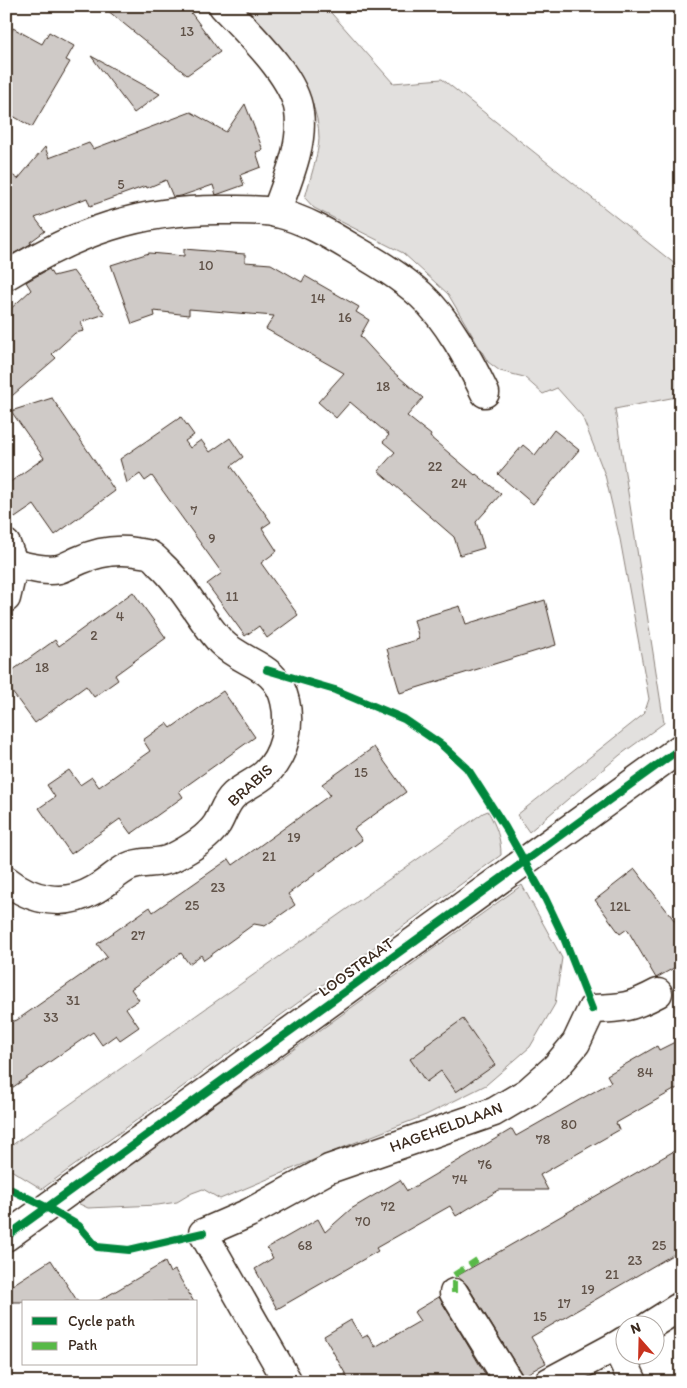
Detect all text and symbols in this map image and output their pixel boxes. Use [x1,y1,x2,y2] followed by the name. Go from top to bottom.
[180,23,194,40] house number: 13
[117,176,125,193] house number: 5
[198,257,214,274] house number: 10
[311,290,326,307] house number: 14
[338,309,352,326] house number: 16
[376,378,390,395] house number: 18
[428,458,443,475] house number: 22
[451,475,467,492] house number: 24
[191,502,198,519] house number: 7
[208,530,216,547] house number: 9
[226,588,239,605] house number: 11
[116,608,125,625] house number: 4
[90,627,98,644] house number: 2
[35,659,49,676] house number: 18
[224,760,276,810] street label: BRABIS
[354,764,368,781] house number: 15
[287,829,301,846] house number: 19
[262,848,276,865] house number: 21
[211,879,226,896] house number: 23
[185,897,199,914] house number: 25
[610,898,630,915] house number: 12L
[131,927,145,944] house number: 27
[315,933,397,1001] street label: LOOSTRAAT
[66,992,81,1009] house number: 31
[43,1009,59,1026] house number: 33
[637,1064,654,1081] house number: 84
[387,1098,505,1156] street label: HAGEHELDLAAN
[561,1116,577,1133] house number: 80
[536,1131,551,1148] house number: 78
[478,1156,492,1173] house number: 76
[452,1171,468,1188] house number: 74
[381,1198,396,1215] house number: 72
[355,1213,371,1230] house number: 70
[297,1237,313,1254] house number: 68
[652,1237,666,1254] house number: 25
[628,1252,643,1269] house number: 23
[605,1266,619,1283] house number: 21
[581,1281,595,1298] house number: 19
[557,1295,571,1312] house number: 17
[22,1300,198,1366] legend
[533,1308,547,1325] house number: 15
[68,1312,135,1330] text: Cycle path
[614,1316,664,1366] north arrow
[628,1319,643,1338] text: N
[68,1336,97,1354] text: Path

